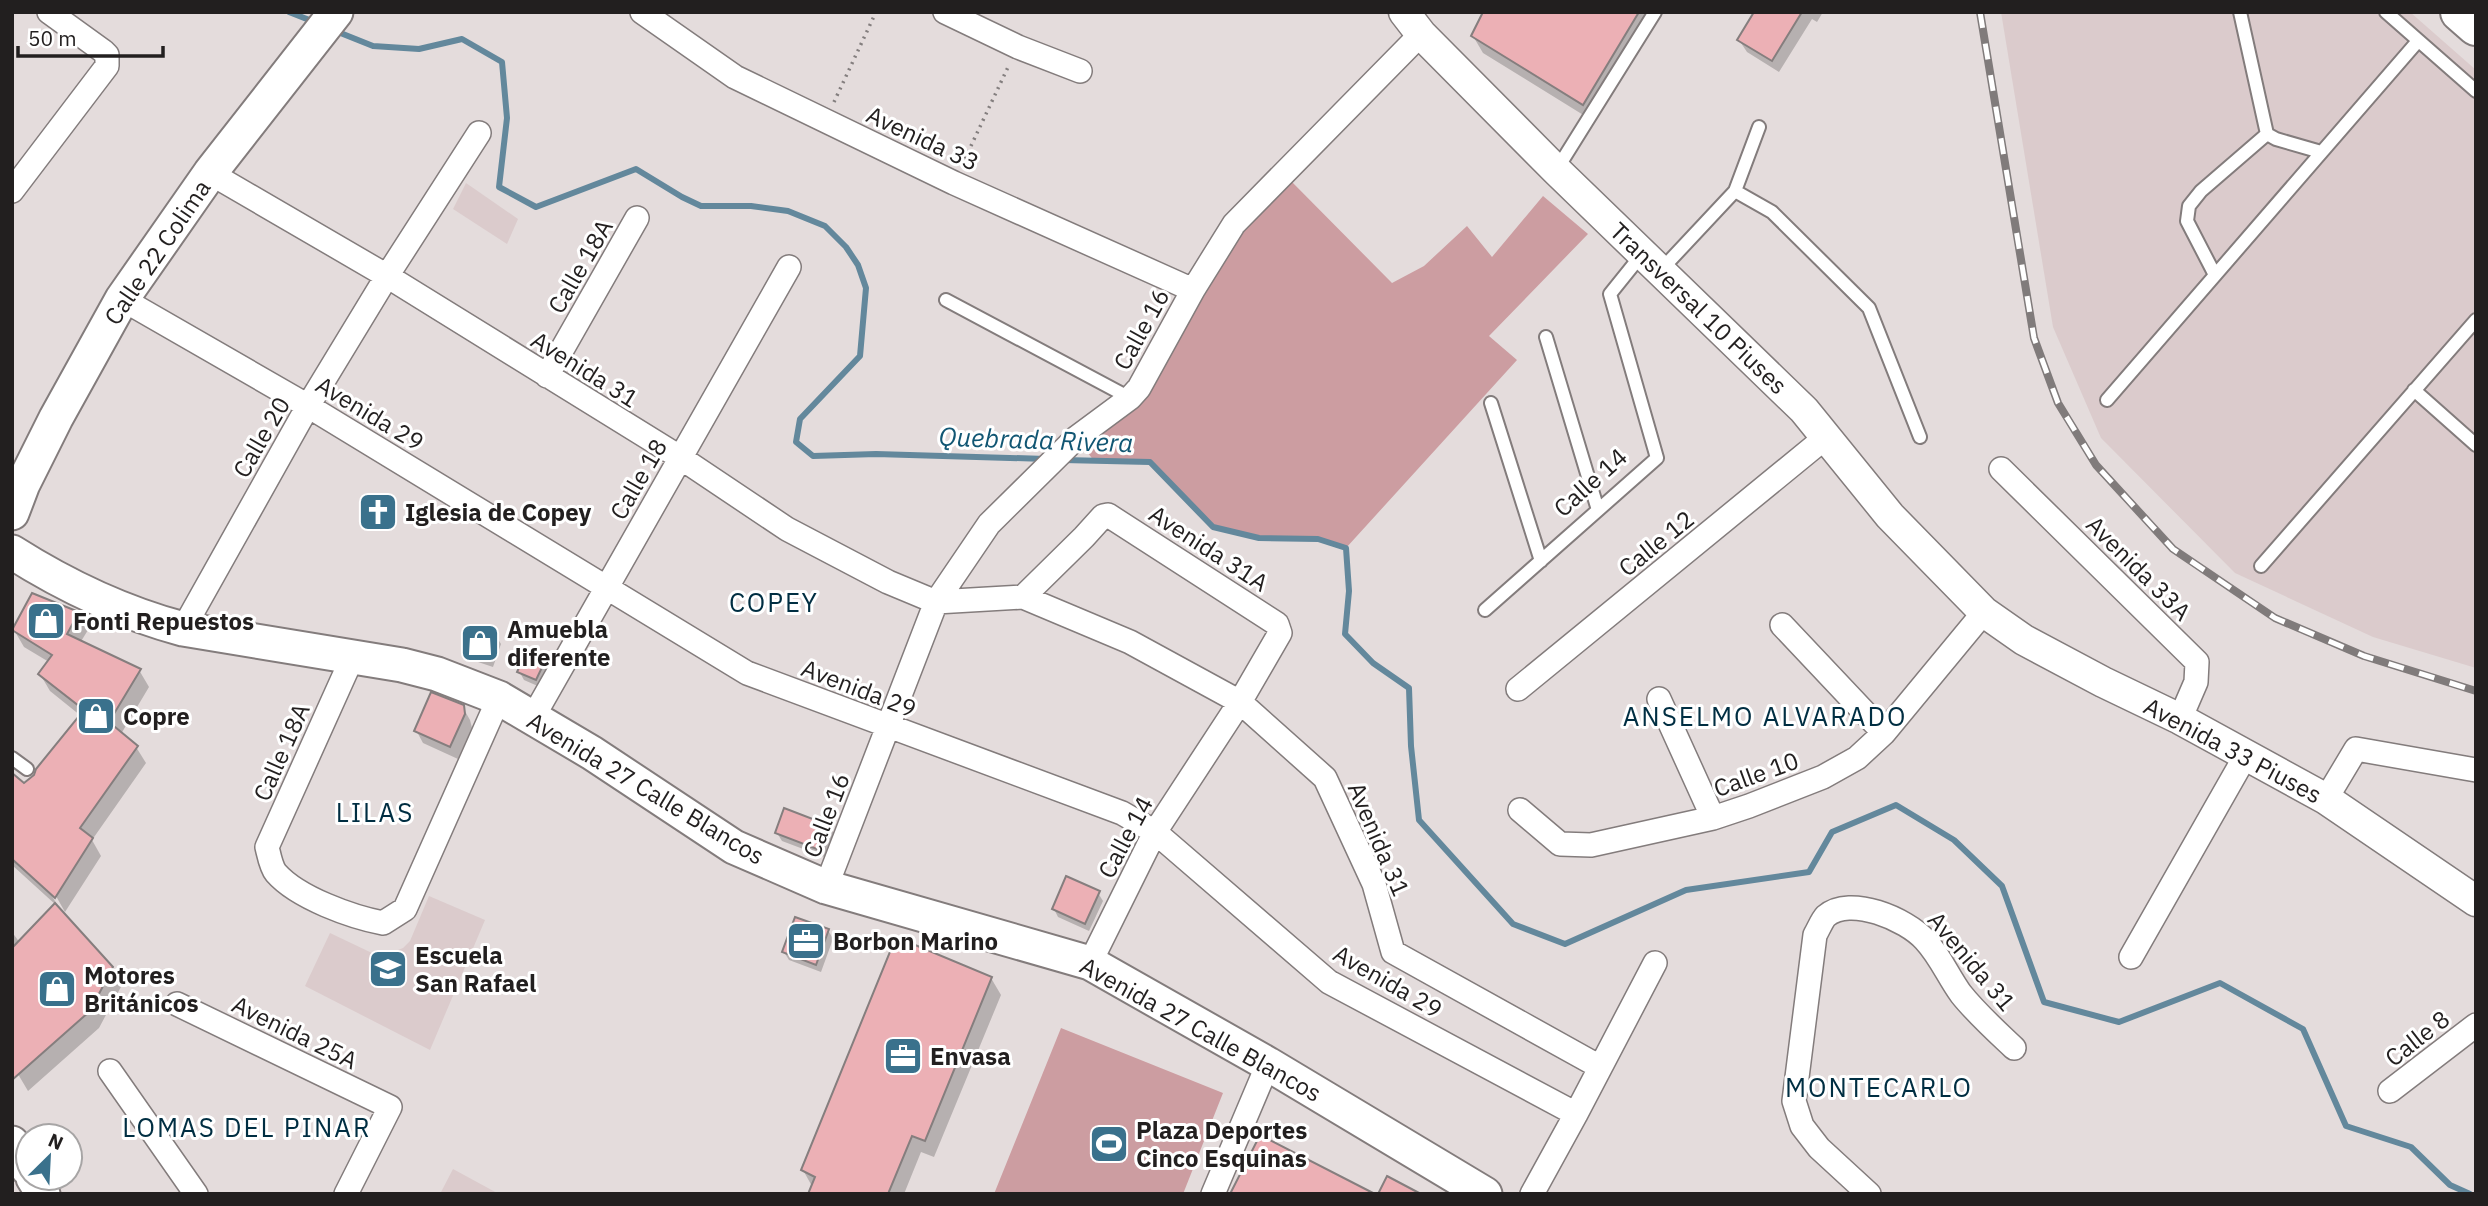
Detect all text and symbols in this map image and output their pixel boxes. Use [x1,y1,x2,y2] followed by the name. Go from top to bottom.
[18,14,163,58] scale bar
[28,24,77,52] text: 50 m
[862,98,984,178] street label: Avenida 33
[97,173,218,331] street label: Calle 22 Colima
[540,213,620,319] street label: Calle 18A
[1603,215,1795,401] street label: Transversal 10 Piuses
[1106,283,1176,375] street label: Calle 16
[525,323,645,415] street label: Avenida 31
[310,368,430,458] street label: Avenida 29
[225,391,297,483] street label: Calle 20
[938,419,1134,459] water label: Quebrada Rivera
[602,433,674,525] street label: Calle 18
[1546,441,1634,523] street label: Calle 14
[357,491,399,533] church icon: Iglesia de Copey
[405,496,591,528] place label: Iglesia de Copey
[1143,498,1275,598] street label: Avenida 31A
[1612,503,1700,583] street label: Calle 12
[2080,509,2198,627] street label: Avenida 33A
[729,585,819,619] district label: COPEY
[25,600,67,642] shop icon: Fonti Repuestos
[73,605,254,637] place label: Fonti Repuestos
[507,613,610,673] place label: Amuebla diferente
[459,622,501,664] shop icon: Amuebla diferente
[797,651,921,725] street label: Avenida 29
[2139,690,2327,810] street label: Avenida 33 Piuses
[75,695,117,737] shop icon: Copre
[245,698,317,806] street label: Calle 18A
[1623,699,1907,733] district label: ANSELMO ALVARADO
[123,700,190,732] place label: Copre
[521,704,771,872] street label: Avenida 27 Calle Blancos
[1709,744,1803,804] street label: Calle 10
[795,768,857,862] street label: Calle 16
[1341,777,1417,901] street label: Avenida 31
[1090,791,1160,883] street label: Calle 14
[336,795,414,829] district label: LILAS
[1921,905,2023,1017] street label: Avenida 31
[785,920,827,962] office icon: Borbon Marino
[833,925,998,957] place label: Borbon Marino
[1328,937,1448,1025] street label: Avenida 29
[415,939,536,999] place label: Escuela San Rafael
[367,948,409,990] school or university icon: Escuela San Rafael
[1075,949,1327,1109] street label: Avenida 27 Calle Blancos
[84,959,199,1019] place label: Motores Británicos
[36,968,78,1010] shop icon: Motores Británicos
[227,988,363,1076] street label: Avenida 25A
[2378,1003,2456,1073] street label: Calle 8
[882,1035,924,1077] office icon: Envasa
[930,1040,1011,1072] place label: Envasa
[1785,1070,1973,1104] district label: MONTECARLO
[122,1110,372,1144] district label: LOMAS DEL PINAR
[1136,1114,1307,1174] place label: Plaza Deportes Cinco Esquinas
[14,1122,84,1192] north arrow
[1088,1123,1130,1165] sports icon: Plaza Deportes Cinco Esquinas
[45,1128,67,1155] text: N

